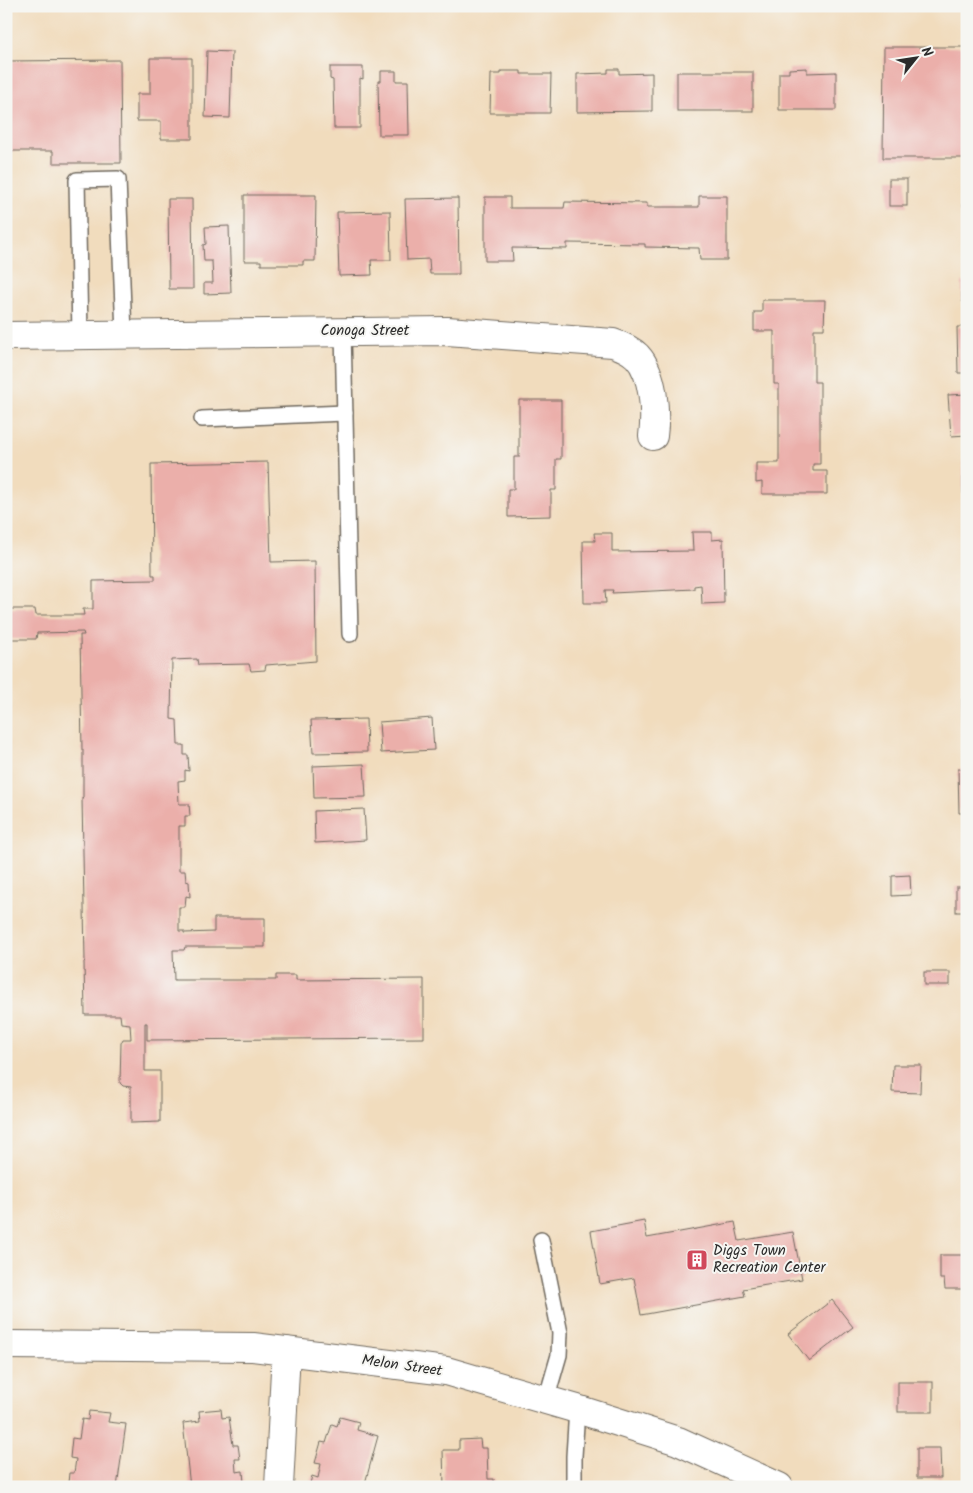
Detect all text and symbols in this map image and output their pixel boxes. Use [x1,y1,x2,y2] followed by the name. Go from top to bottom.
[890,32,940,82] north arrow
[915,43,938,61] text: N
[321,319,410,343] street label: Conoga Street
[713,1239,826,1280] place label: Diggs Town Recreation Center
[685,1248,709,1272] building icon: Diggs Town Recreation Center
[360,1348,444,1384] street label: Melon Street

